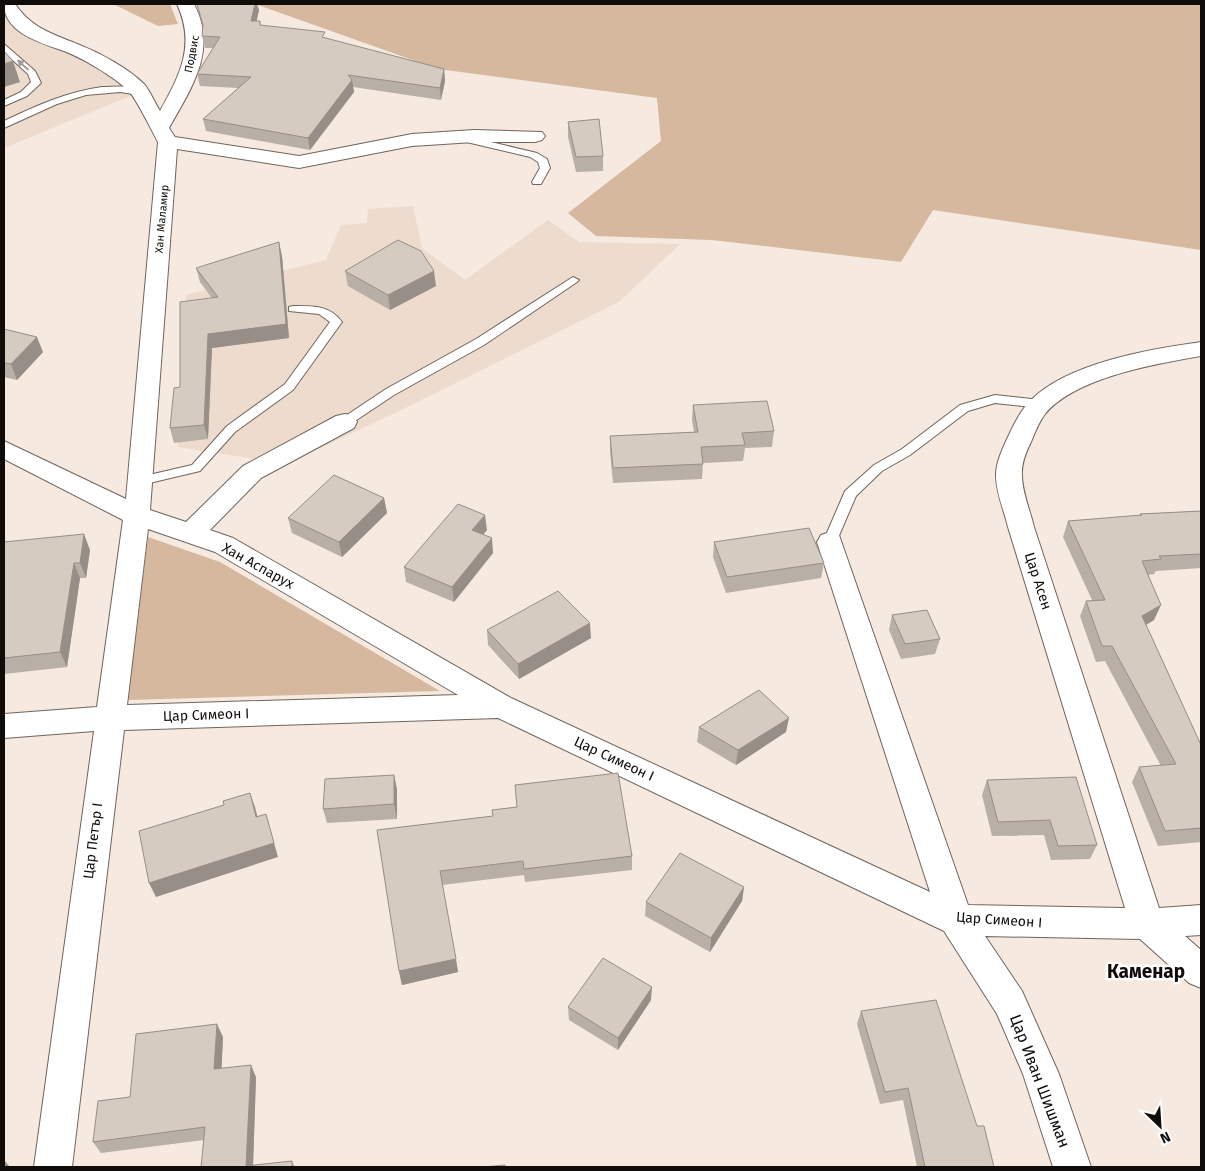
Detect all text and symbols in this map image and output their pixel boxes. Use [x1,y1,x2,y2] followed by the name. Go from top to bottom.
[182,34,202,74] street label: Подвис
[18,59,30,71] one-way arrow
[153,184,171,254] street label: Хан Маламир
[219,539,297,593] street label: Хан Аспарух
[1021,550,1055,612] street label: Цар Асен
[163,705,249,725] street label: Цар Симеон I
[571,733,657,785] street label: Цар Симеон I
[80,802,106,880] street label: Цар Петър I
[955,909,1043,931] street label: Цар Симеон I
[1107,960,1185,983] district label: Каменар
[1006,1012,1074,1150] street label: Цар Иван Шишман
[1135,1101,1185,1151] north arrow
[1157,1128,1173,1147] text: N

